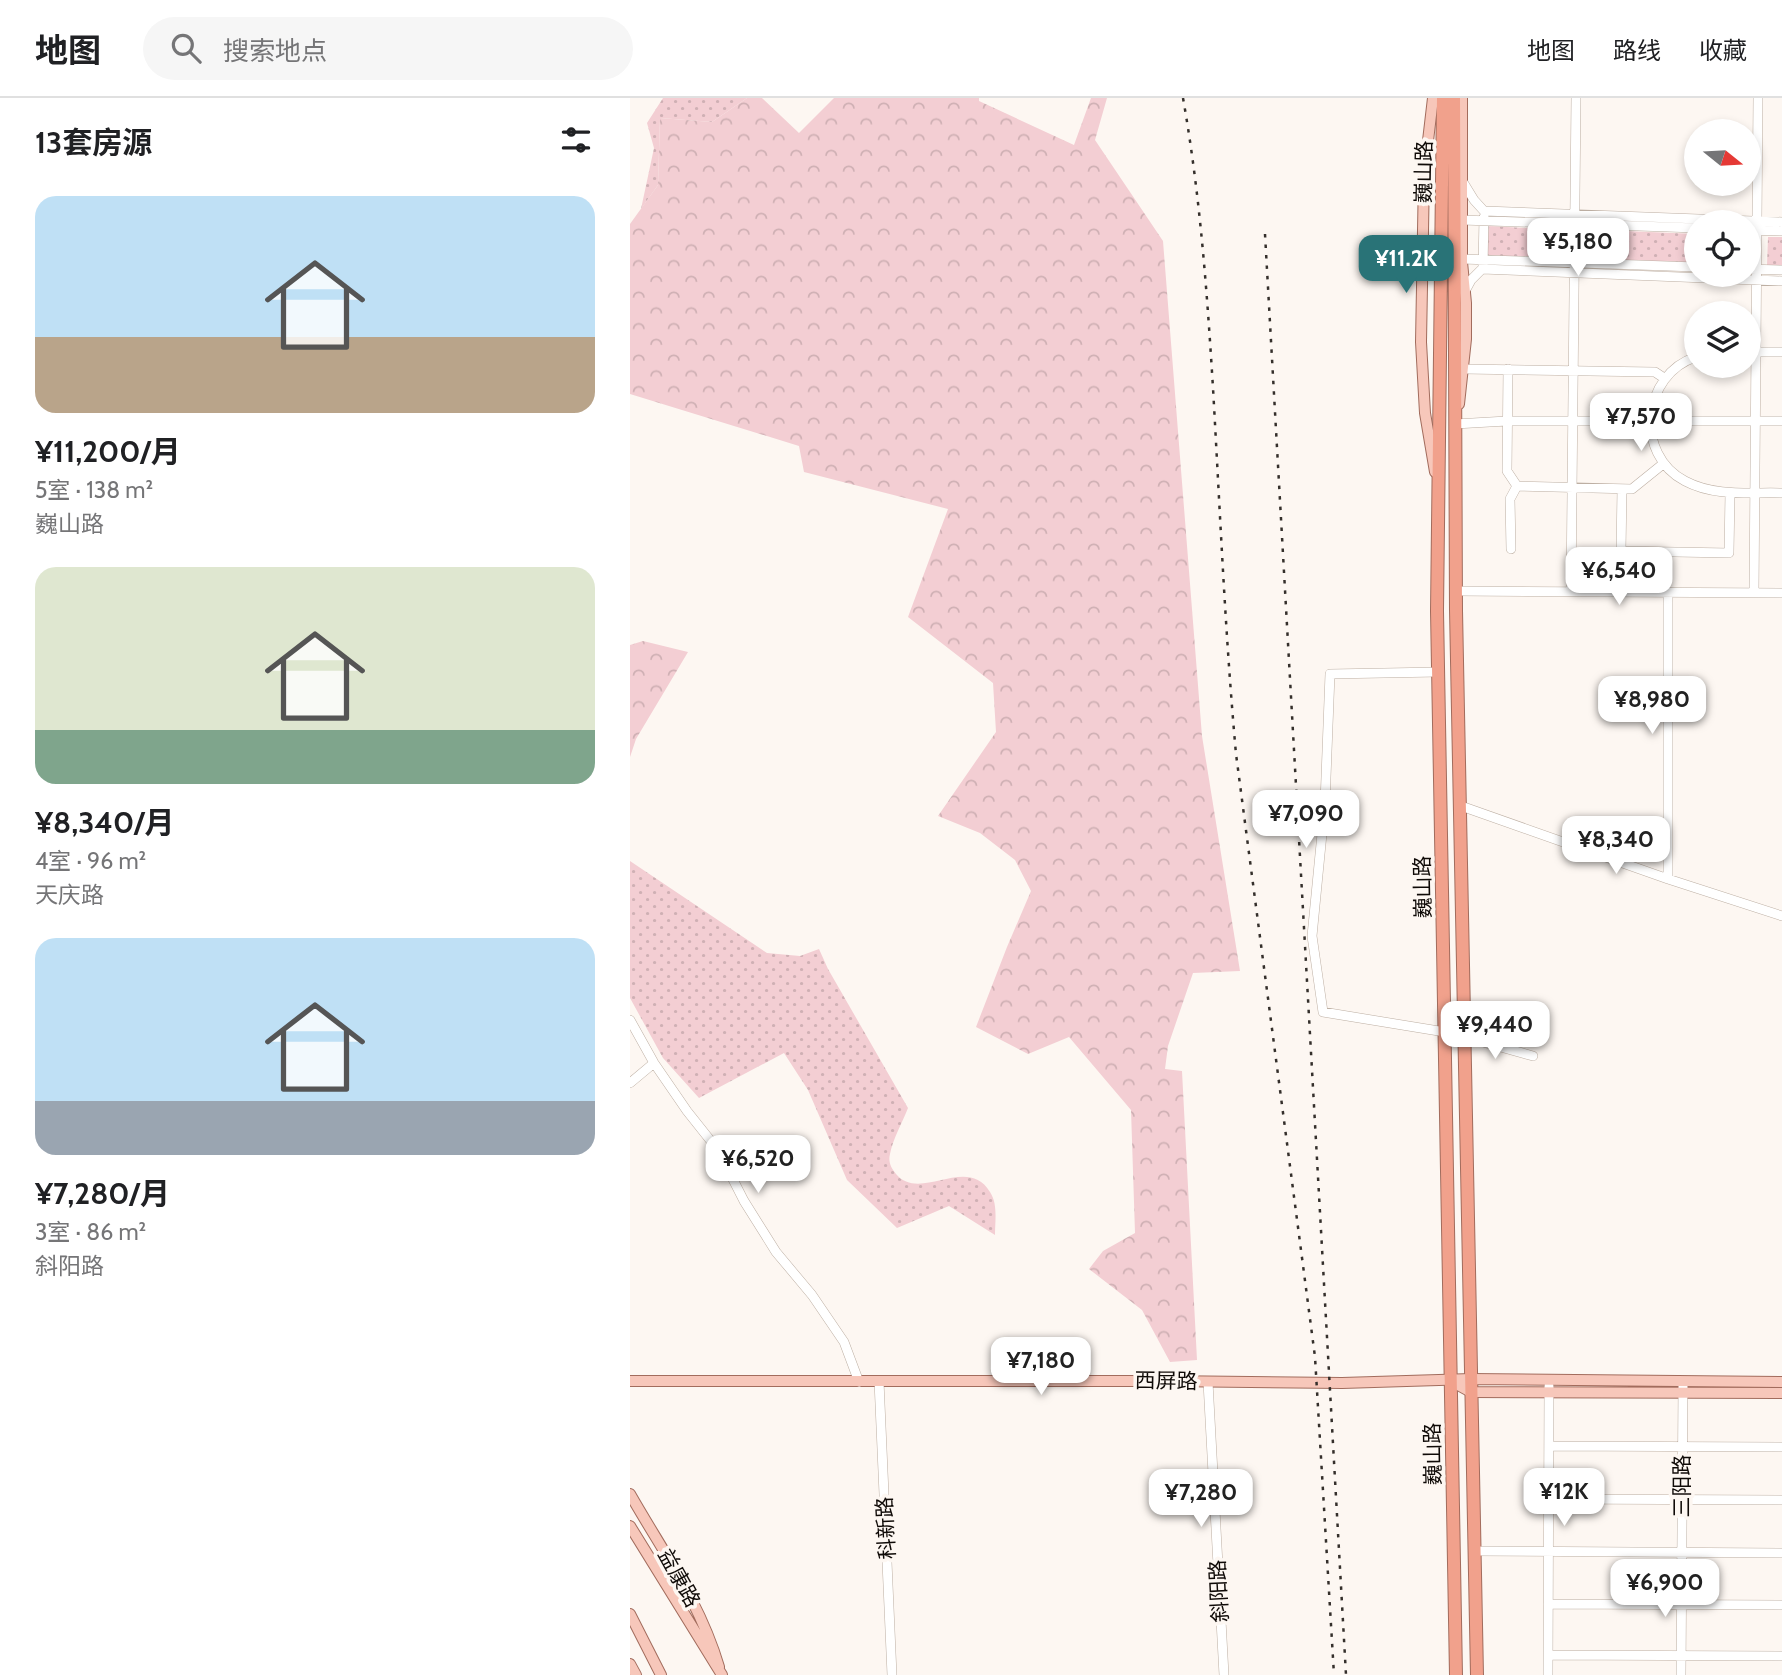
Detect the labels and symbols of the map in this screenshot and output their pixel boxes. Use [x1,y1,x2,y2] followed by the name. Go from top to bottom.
[1684,119,1760,196] north arrow
[1410,140,1437,204] street label: 巍山路
[1521,218,1635,278] pin: ¥5,180
[1349,236,1463,295] pin: ¥11.2K
[1584,394,1698,453] pin: ¥7,570
[1562,547,1676,607] pin: ¥6,540
[1595,676,1709,736] pin: ¥8,980
[1249,790,1363,850] pin: ¥7,090
[1559,816,1673,876] pin: ¥8,340
[1409,855,1436,919] street label: 巍山路
[1438,1002,1552,1061] pin: ¥9,440
[701,1136,815,1195] pin: ¥6,520
[984,1338,1098,1397] pin: ¥7,180
[1134,1367,1198,1394] street label: 西屏路
[1419,1422,1446,1486] street label: 巍山路
[1669,1455,1694,1518] street label: 三阳路
[1523,1468,1605,1528] pin: ¥12K
[1144,1470,1258,1529] pin: ¥7,280
[871,1496,900,1560] street label: 科新路
[653,1544,706,1611] street label: 益康路
[1204,1559,1233,1623] street label: 斜阳路
[1608,1560,1722,1619] pin: ¥6,900

